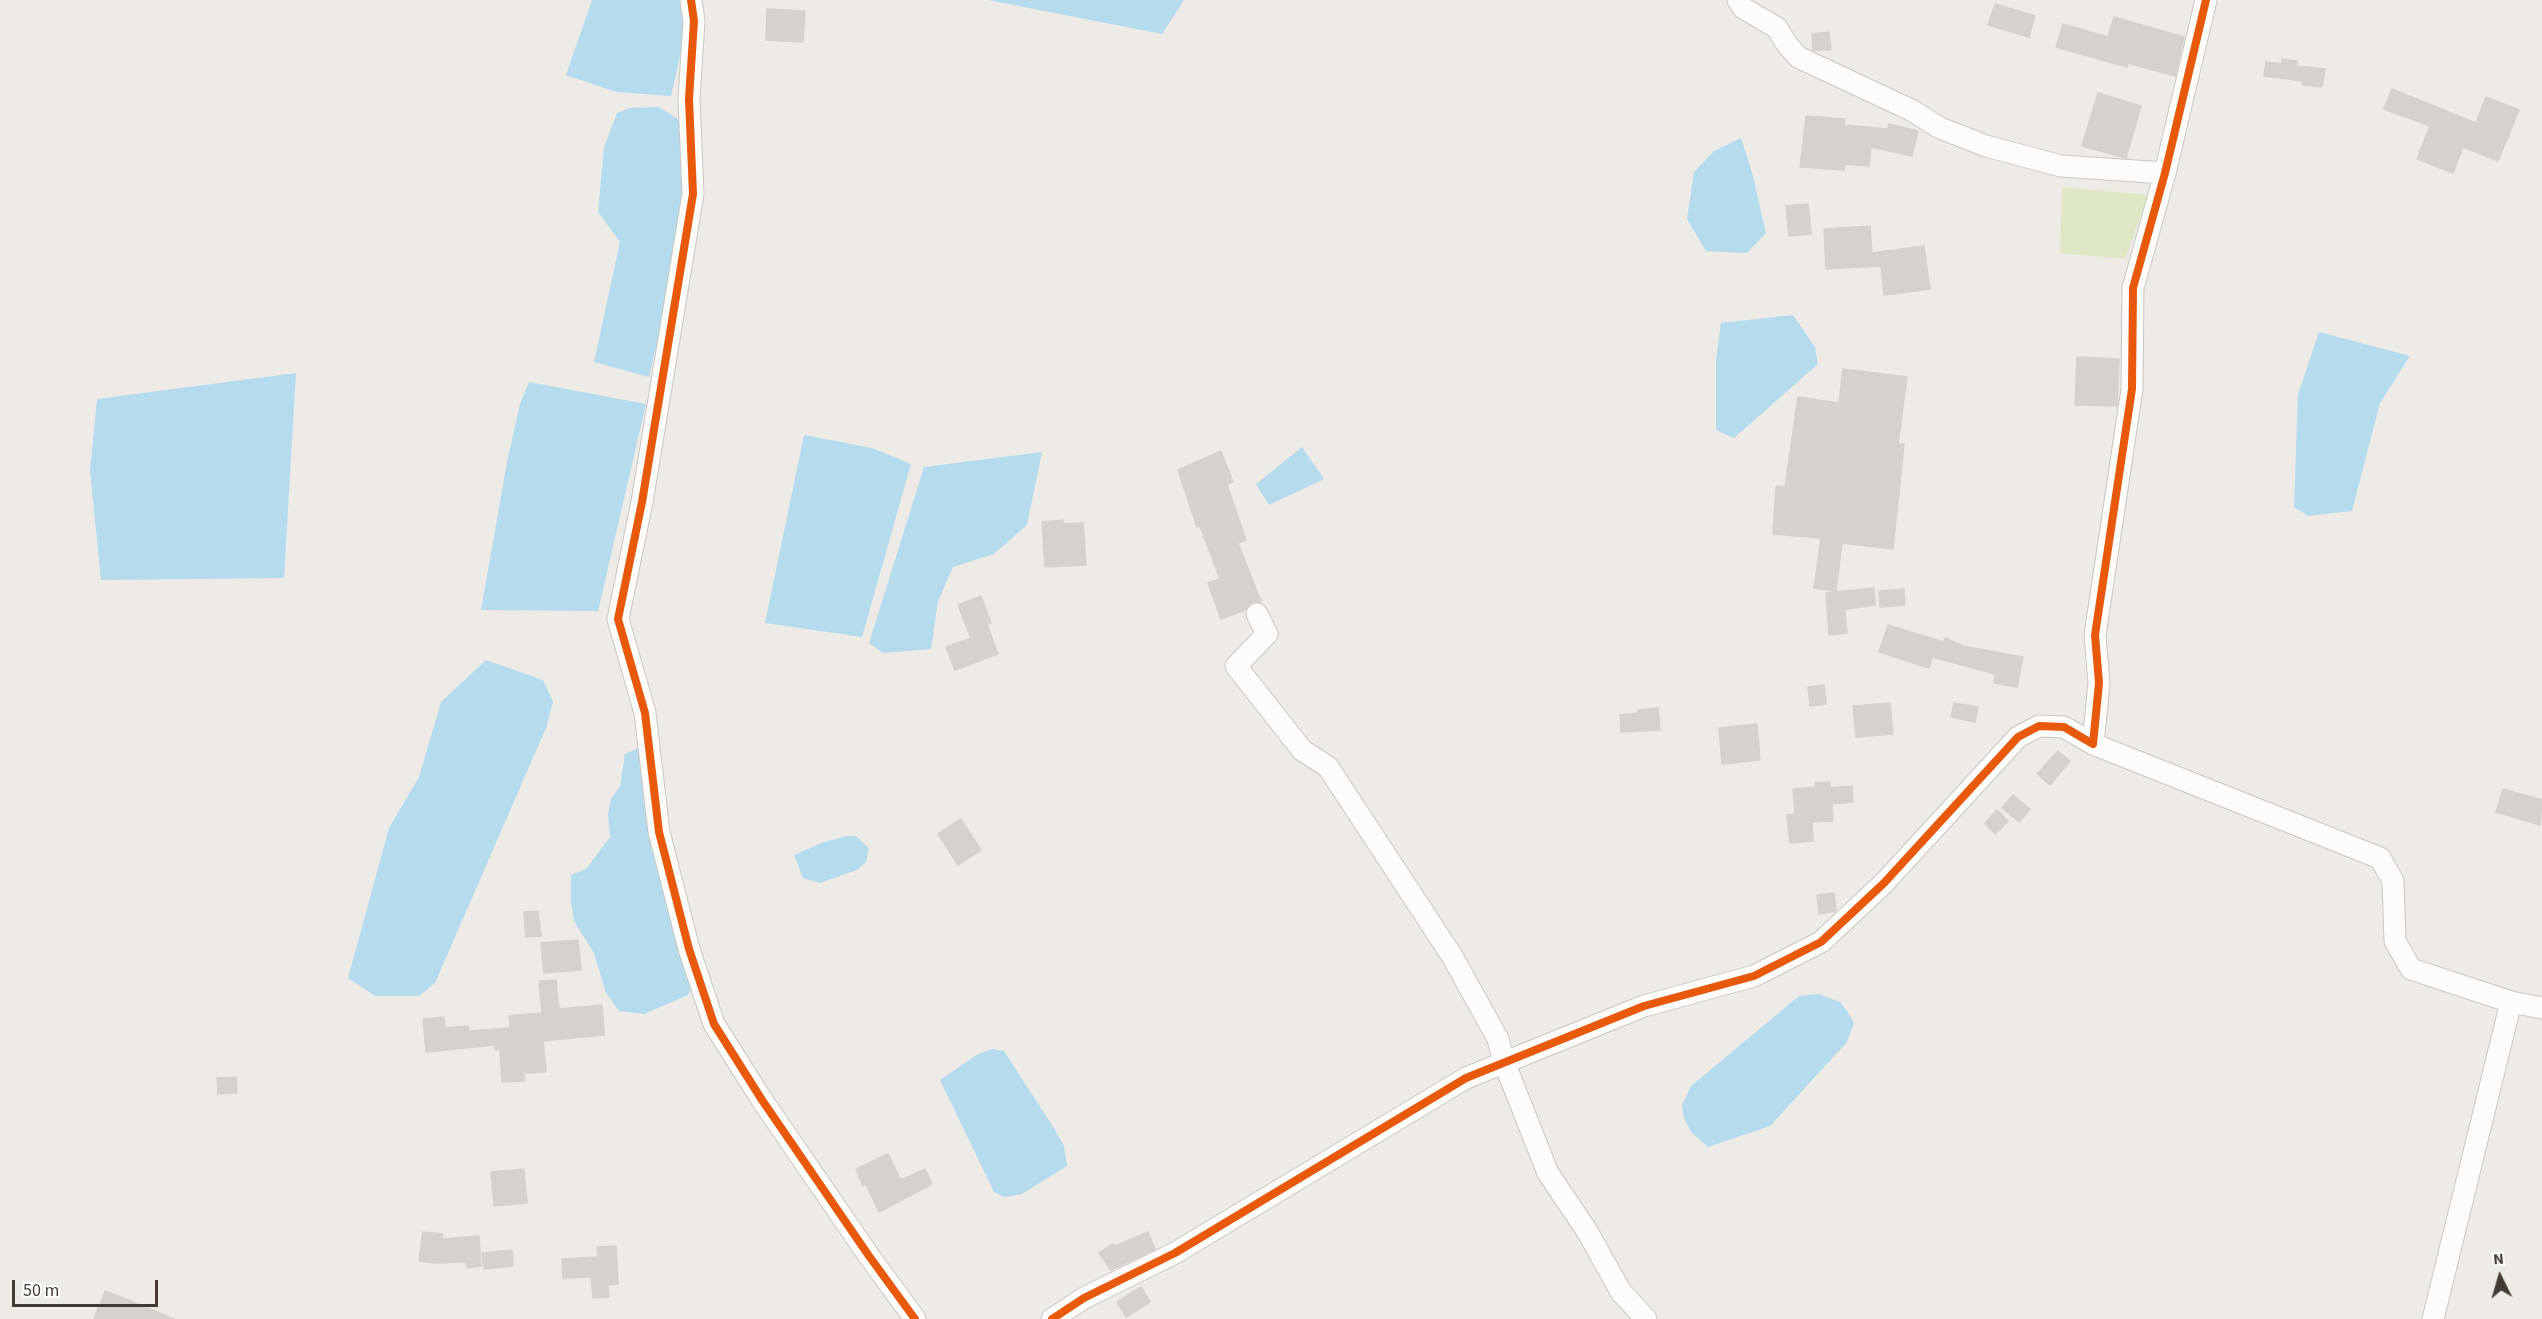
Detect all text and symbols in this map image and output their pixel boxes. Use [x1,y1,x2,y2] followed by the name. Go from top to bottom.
[2470,1247,2530,1307] north arrow
[2492,1248,2505,1270] text: N
[15,1268,160,1306] scale bar
[23,1278,59,1303] text: 50 m

